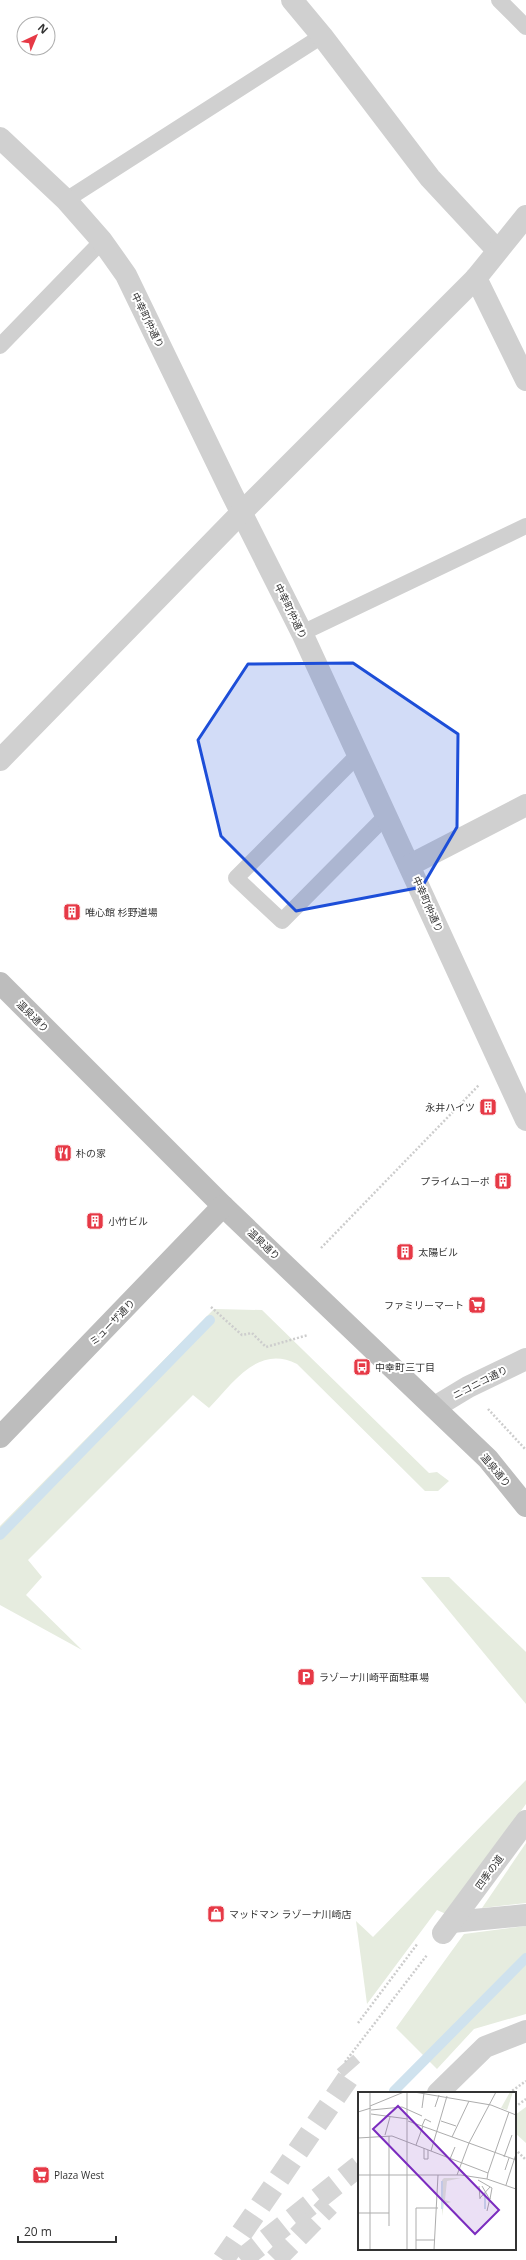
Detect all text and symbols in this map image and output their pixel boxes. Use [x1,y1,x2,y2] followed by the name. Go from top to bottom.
[16,16,56,56] north arrow
[35,20,52,37] text: N
[129,290,167,350] street label: 中幸町仲通り
[272,581,310,641] street label: 中幸町仲通り
[409,874,447,934] street label: 中幸町仲通り
[62,902,82,922] building icon: 唯心館 杉野道場
[85,905,158,919] place label: 唯心館 杉野道場
[14,997,52,1035] street label: 温泉通り
[478,1097,498,1117] building icon: 永井ハイツ
[425,1100,475,1114] place label: 永井ハイツ
[53,1143,73,1163] restaurant icon: 朴の家
[76,1146,106,1160] place label: 朴の家
[493,1171,513,1191] building icon: プライムコーポ
[420,1174,490,1188] place label: プライムコーポ
[85,1211,105,1231] building icon: 小竹ビル
[108,1214,148,1228] place label: 小竹ビル
[245,1225,283,1263] street label: 温泉通り
[395,1242,415,1262] building icon: 太陽ビル
[418,1245,458,1259] place label: 太陽ビル
[467,1295,487,1315] supermarket icon: ファミリーマート
[86,1296,138,1348] street label: ミューザ通り
[384,1298,464,1312] place label: ファミリーマート
[352,1357,372,1377] bus stop icon: 中幸町三丁目
[375,1360,435,1374] place label: 中幸町三丁目
[450,1362,510,1402] street label: ニコニコ通り
[478,1450,514,1490] street label: 温泉通り
[296,1667,316,1687] parking icon: ラゾーナ川崎平面駐車場
[319,1670,429,1684] place label: ラゾーナ川崎平面駐車場
[472,1852,506,1892] street label: 四季の道
[206,1904,226,1924] shop icon: マッドマン ラゾーナ川崎店
[229,1907,352,1921] place label: マッドマン ラゾーナ川崎店
[358,2092,516,2250] inset map
[31,2165,51,2185] supermarket icon: Plaza West
[54,2168,105,2182] place label: Plaza West
[18,2218,116,2244] scale bar
[24,2223,52,2240] text: 20 m

